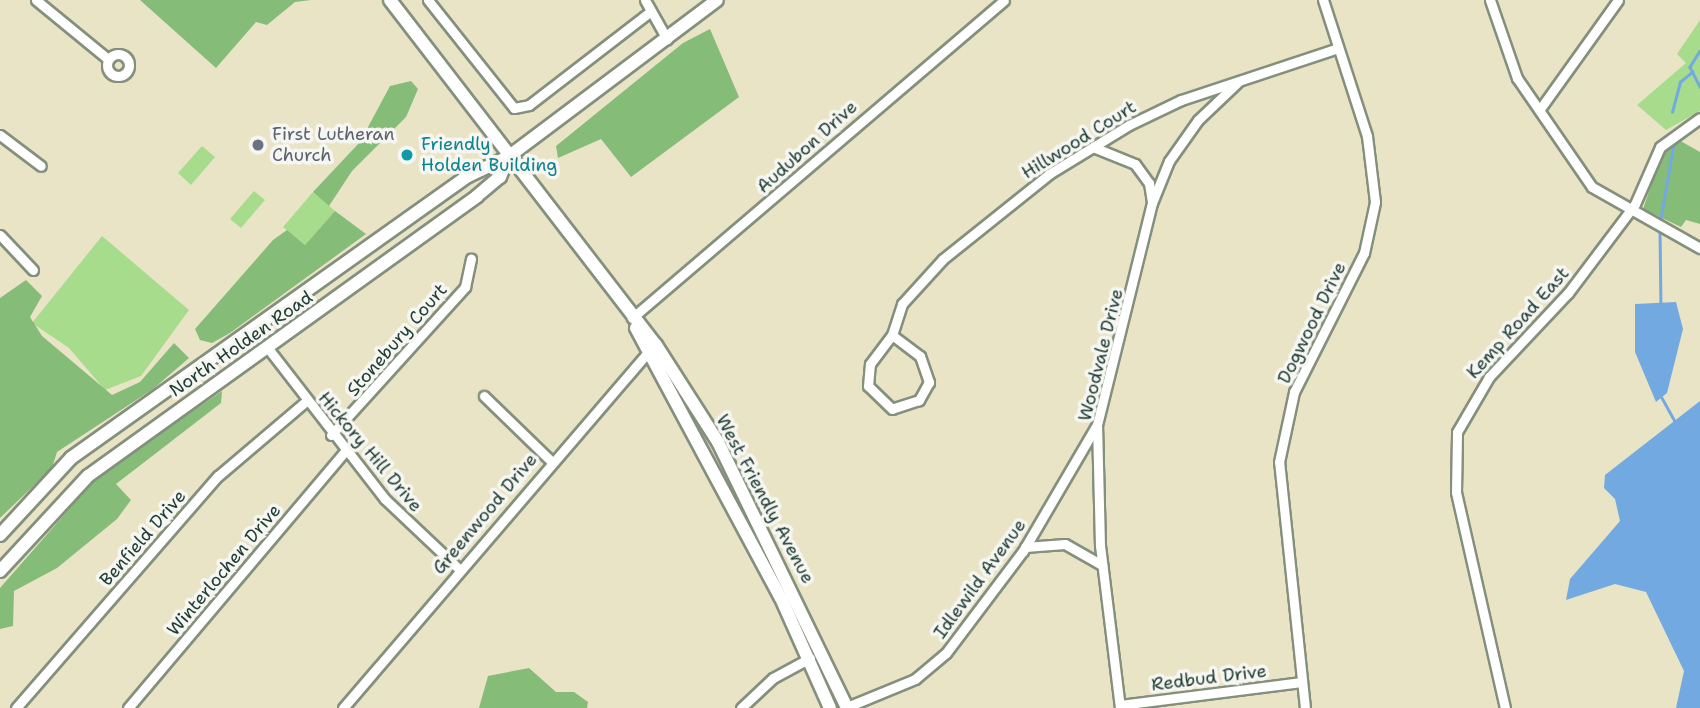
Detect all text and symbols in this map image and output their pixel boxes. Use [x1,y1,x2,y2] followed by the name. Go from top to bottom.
[752,96,862,198] street label: Audubon Drive
[1018,96,1140,184] street label: Hillwood Court
[272,124,394,166] place label: First Lutheran Church
[421,134,557,176] place label: Friendly Holden Building
[250,137,266,153] marker: First Lutheran Church
[399,147,415,163] marker: Friendly Holden Building
[1273,259,1351,387] street label: Dogwood Drive
[1462,263,1574,383] street label: Kemp Road East
[342,279,452,401] street label: Stonebury Court
[165,286,317,402] street label: North Holden Road
[1074,287,1128,423] street label: Woodvale Drive
[313,388,427,516] street label: Hickory Hill Drive
[711,411,819,587] street label: West Friendly Avenue
[428,449,542,579] street label: Greenwood Drive
[95,486,191,590] street label: Benfield Drive
[163,500,285,640] street label: Winterlochen Drive
[929,515,1031,643] street label: Idlewild Avenue
[1150,660,1268,696] street label: Redbud Drive

